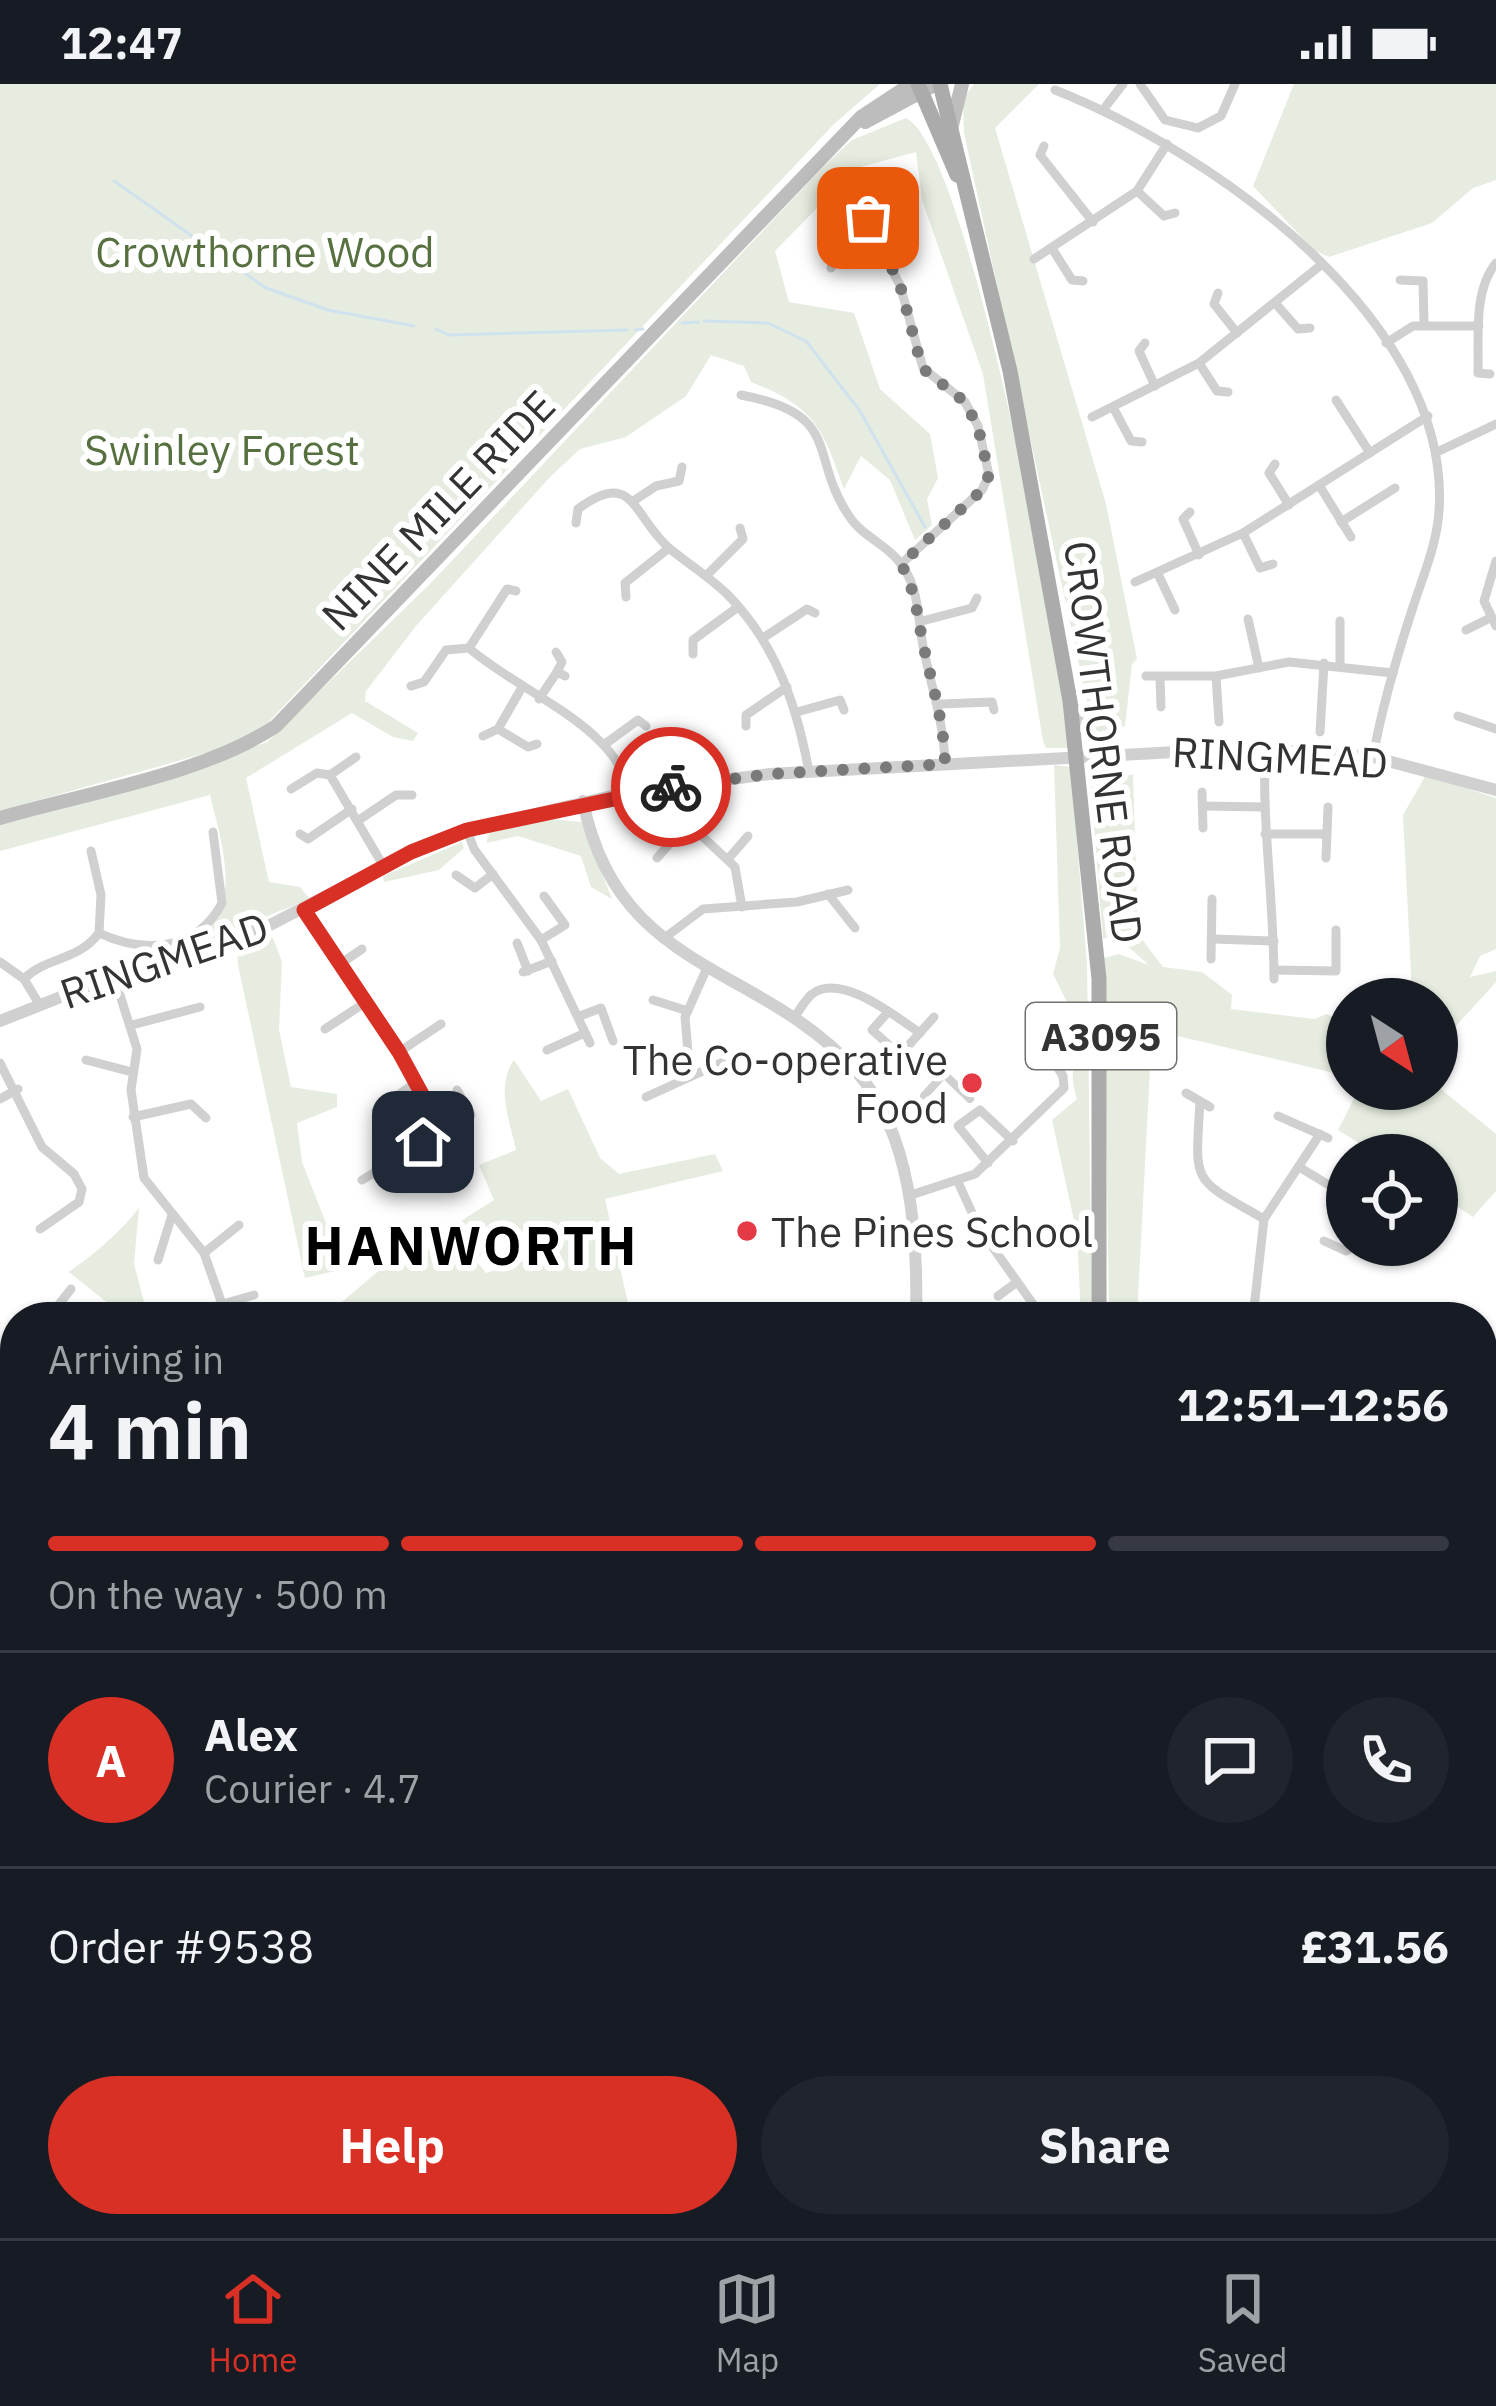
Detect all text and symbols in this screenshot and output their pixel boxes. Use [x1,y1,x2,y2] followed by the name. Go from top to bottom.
[60,13,183,71] text: 12:47
[817,167,919,269] pin
[835,185,901,251] icon: bag
[95,224,435,279] park label: Crowthorne Wood
[309,378,567,642] street label: NINE MILE RIDE
[84,422,360,477] park label: Swinley Forest
[1052,537,1156,947] street label: CROWTHORNE ROAD
[1171,724,1389,790] street label: RINGMEAD
[611,727,731,847] courier
[638,754,704,820] icon: bike
[53,899,275,1021] street label: RINGMEAD
[1326,978,1458,1110] north arrow
[1326,978,1458,1266] map controls
[1026,1003,1176,1069] road number: A3095
[623,1032,948,1135] place label: The Co-operative Food
[959,1070,985,1096] marker: The Co-operative Food
[372,1091,474,1193] pin
[390,1109,456,1175] icon: home
[1326,1134,1458,1266] button: locate
[771,1204,1093,1259] place label: The Pines School
[305,1210,639,1280] district label: HANWORTH
[734,1218,760,1244] marker: The Pines School
[48,1334,224,1385] text: Arriving in
[1177,1375,1449,1433] text: 12:51–12:56
[48,1379,252,1480] text: 4 min
[48,1569,388,1620] text: On the way · 500 m
[1167,1697,1293,1823] button: chat
[1323,1697,1449,1823] button: phone
[204,1705,298,1763] text: Alex
[96,1731,126,1789] text: A
[204,1763,421,1814] text: Courier · 4.7
[48,1917,314,1975] text: Order #9538
[1301,1917,1449,1975] text: £31.56
[48,2076,737,2214] button: Help
[761,2076,1449,2214] button: Share
[209,2266,297,2381] tab: Home
[714,2266,780,2381] tab: Map
[1198,2266,1287,2381] tab: Saved

